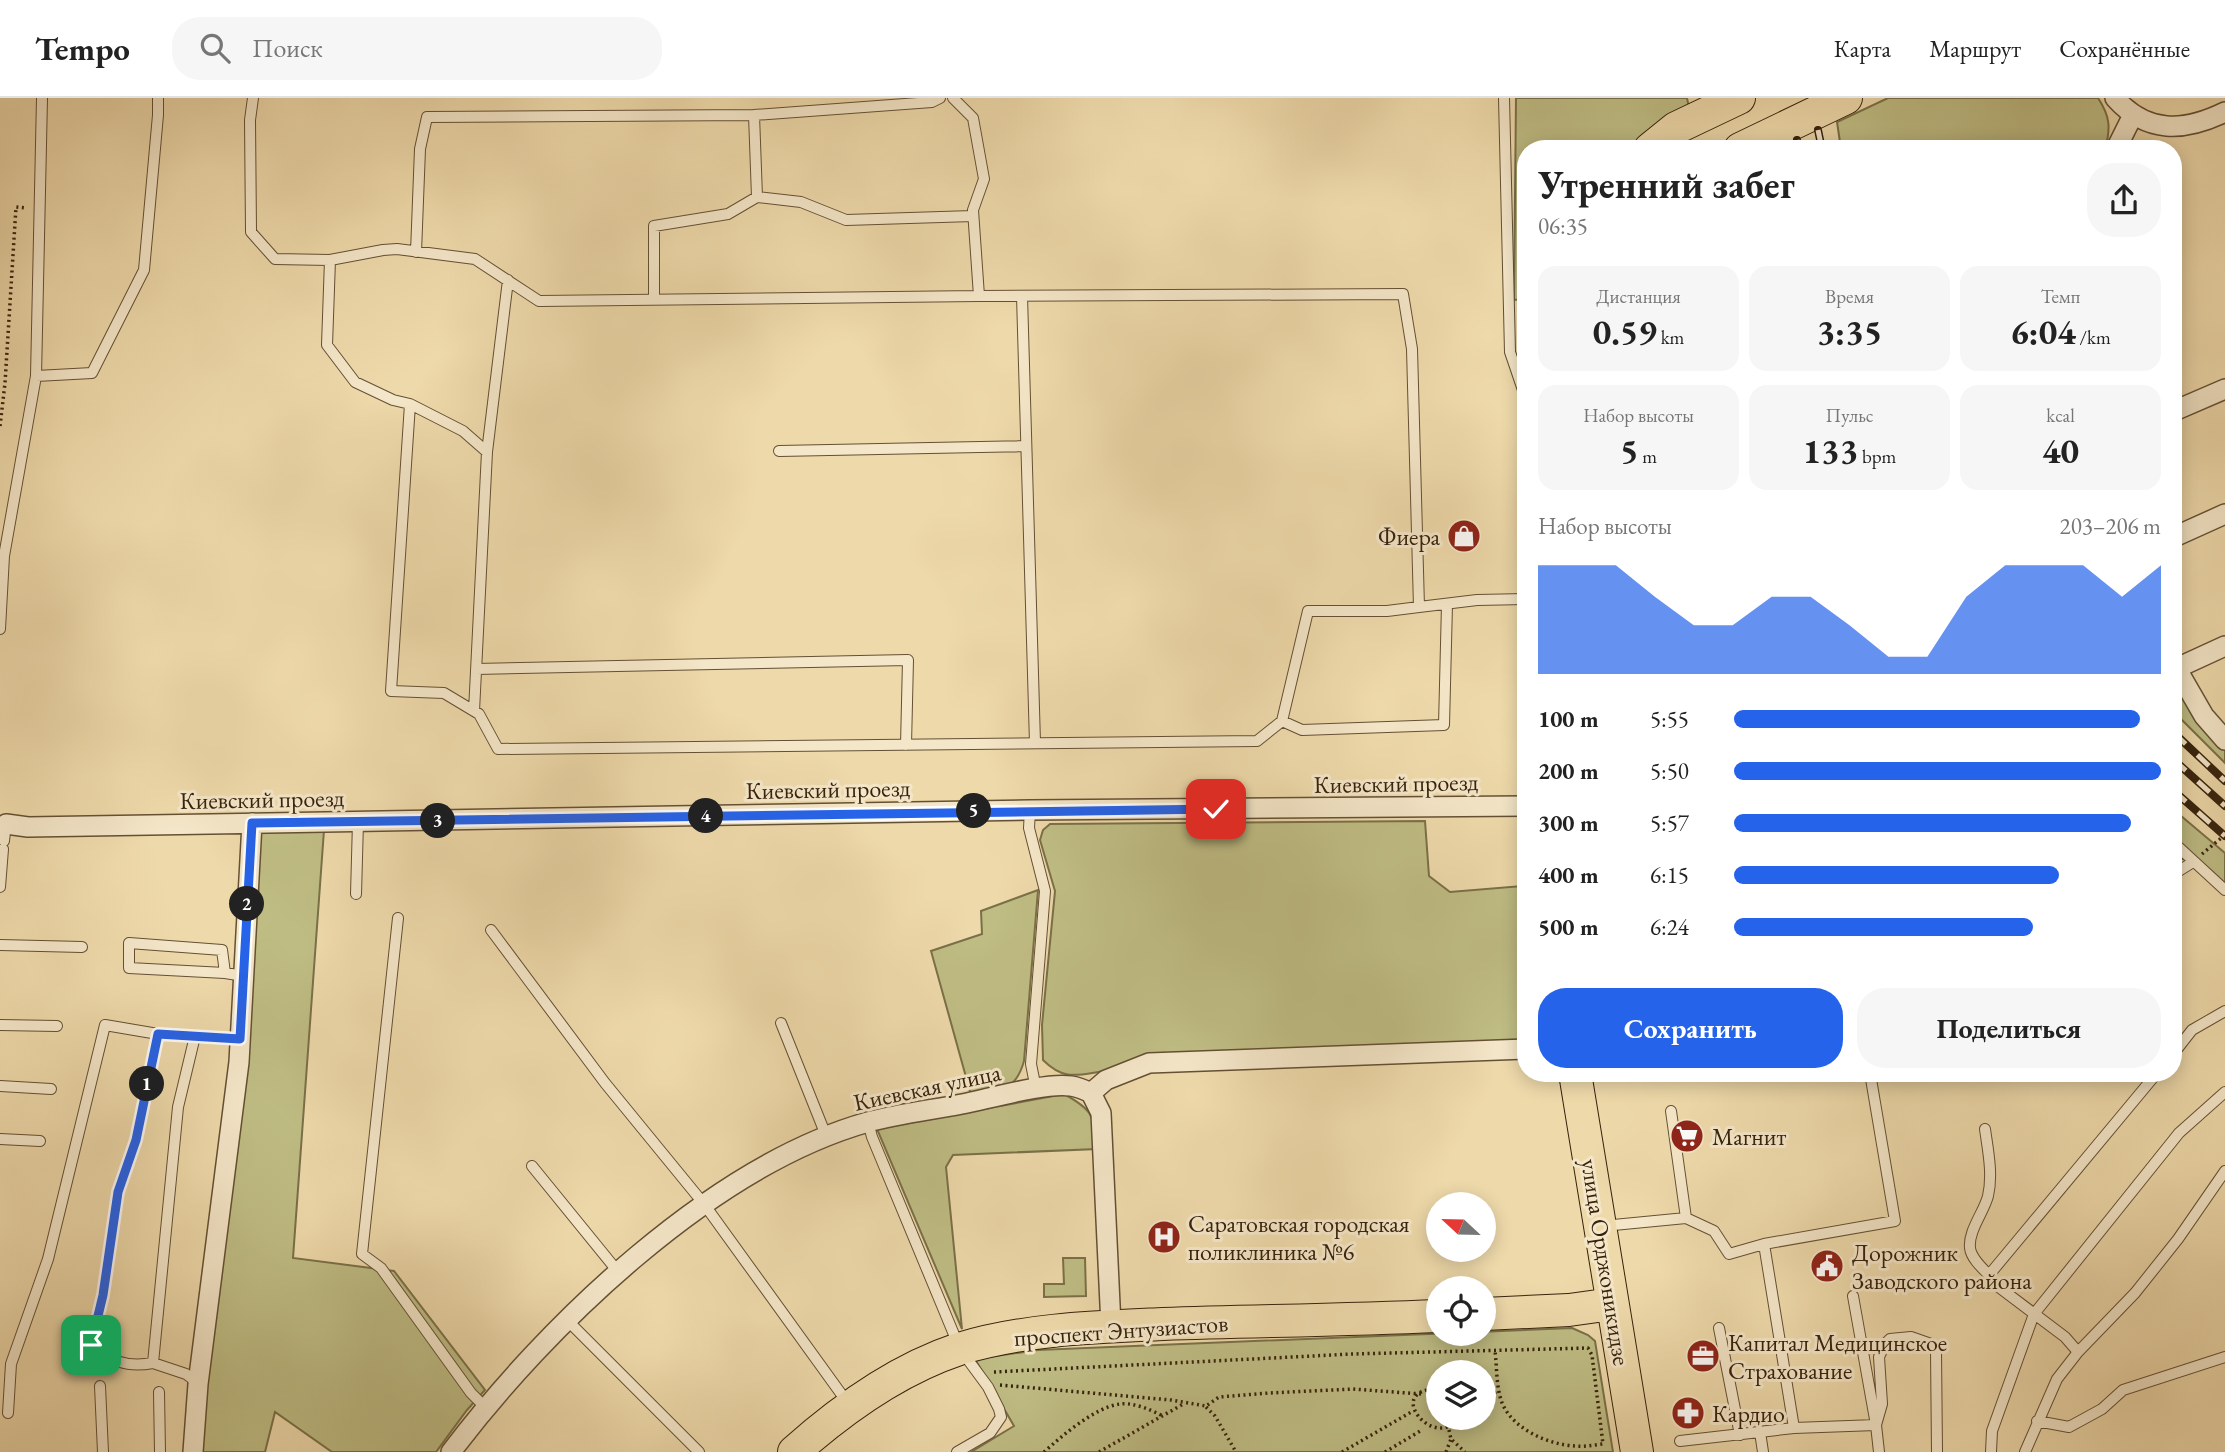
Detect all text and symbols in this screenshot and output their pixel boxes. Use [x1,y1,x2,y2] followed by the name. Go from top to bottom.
[172,17,662,80] search box
[35,27,130,70] text: Tempo
[196,29,234,67] icon: search
[252,31,323,65] text: Поиск
[1834,33,1891,64] text: Карта
[1929,33,2021,64] text: Маршрут
[2059,33,2190,64] text: Сохранённые
[1538,160,1795,209] text: Утренний забег
[2087,163,2161,237] button: share
[1538,211,1588,241] text: 06:35
[1596,284,1681,309] text: Дистанция
[1825,284,1874,309] text: Время
[2041,284,2080,309] text: Темп
[1593,309,1657,354] text: 0.59
[1817,309,1882,354] text: 3:35
[2010,309,2076,354] text: 6:04
[1657,325,1684,350] text: km
[2076,325,2111,350] text: /km
[1583,403,1694,428] text: Набор высоты
[1825,403,1874,428] text: Пульс
[2046,403,2075,428] text: kcal
[1620,428,1638,473] text: 5
[1803,428,1858,473] text: 133
[2042,428,2079,473] text: 40
[1638,444,1657,469] text: m
[1858,444,1896,469] text: bpm
[1538,511,1672,541] text: Набор высоты
[2060,511,2161,541] text: 203–206 m
[1445,517,1483,555] shop icon: Фиера
[1378,521,1440,552] place label: Фиера
[1538,704,1599,734] text: 100 m
[1650,704,1689,734] text: 5:55
[1538,756,1599,786] text: 200 m
[1650,756,1689,786] text: 5:50
[1313,766,1479,800] street label: Киевский проезд
[745,772,911,806] street label: Киевский проезд
[1186,779,1246,839] pin
[179,782,345,816] street label: Киевский проезд
[1197,790,1235,828] icon: check
[956,794,992,828] pin: 5
[688,798,724,834] pin: 4
[968,798,979,823] text: 5
[700,803,711,828] text: 4
[420,804,456,838] pin: 3
[432,808,443,833] text: 3
[1538,808,1599,838] text: 300 m
[1650,808,1689,838] text: 5:57
[1538,860,1599,890] text: 400 m
[1650,860,1689,890] text: 6:15
[230,886,264,922] pin: 2
[241,891,252,916] text: 2
[1538,912,1599,942] text: 500 m
[1650,912,1689,942] text: 6:24
[1538,988,1843,1068] button: Сохранить
[1857,988,2161,1068] button: Поделиться
[851,1056,1004,1118] street label: Киевская улица
[130,1066,164,1102] pin: 1
[141,1071,152,1096] text: 1
[1668,1117,1706,1155] supermarket icon: Магнит
[1712,1121,1786,1152] place label: Магнит
[1574,1156,1638,1368] street label: улица Орджоникидзе
[1426,1192,1496,1262] north arrow
[1426,1192,1496,1430] map controls
[1188,1208,1410,1267] place label: Саратовская городская поликлиника №6
[1145,1218,1183,1256] hospital icon: Саратовская городская поликлиника №6
[1852,1237,2032,1296] place label: Дорожник Заводского района
[1808,1247,1846,1285] public building icon: Дорожник Заводского района
[1426,1276,1496,1346] button: locate
[1013,1307,1229,1353] street label: проспект Энтузиастов
[61,1315,121,1375] pin
[72,1326,110,1364] icon: arrive
[1728,1327,1947,1386] place label: Капитал Медицинское Страхование
[1684,1337,1722,1375] office icon: Капитал Медицинское Страхование
[1426,1360,1496,1430] button: layers
[1669,1394,1707,1432] pharmacy icon: Кардио
[1712,1398,1785,1429] place label: Кардио

